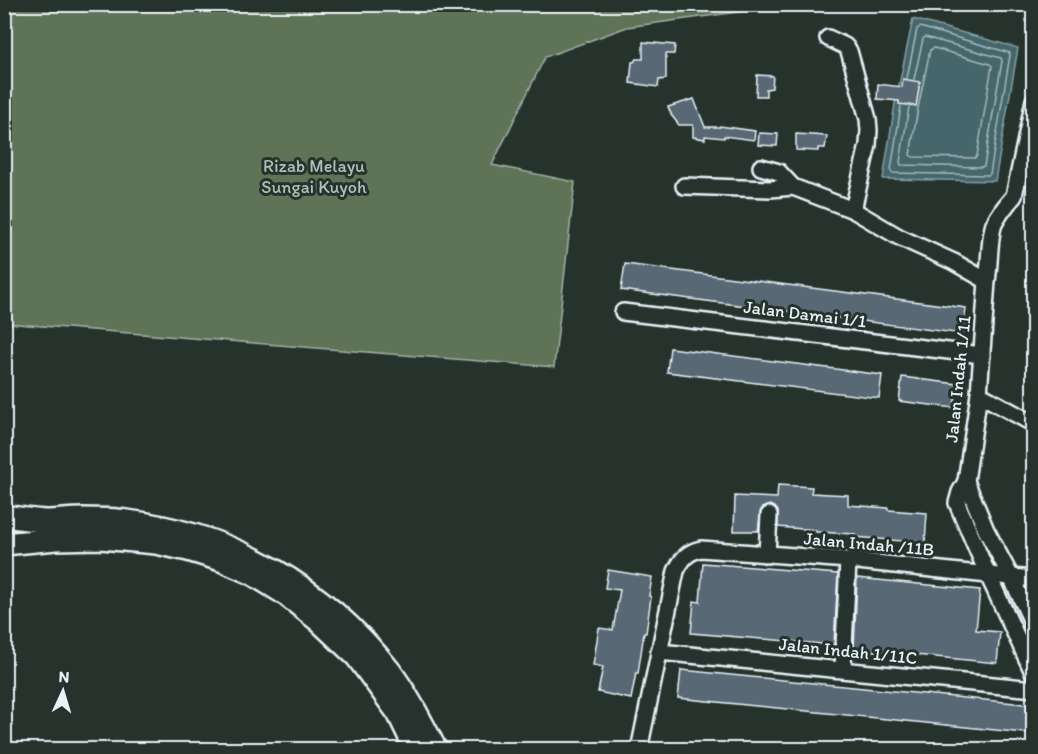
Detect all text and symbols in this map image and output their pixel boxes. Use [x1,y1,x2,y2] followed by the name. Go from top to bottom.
[261,155,367,198] park label: Rizab Melayu Sungai Kuyoh
[742,296,868,332] street label: Jalan Damai 1/1
[940,314,976,444] street label: Jalan Indah 1/11
[803,527,935,561] street label: Jalan Indah /11B
[778,633,918,669] street label: Jalan Indah 1/11C
[33,661,93,721] north arrow
[58,667,70,686] text: N

